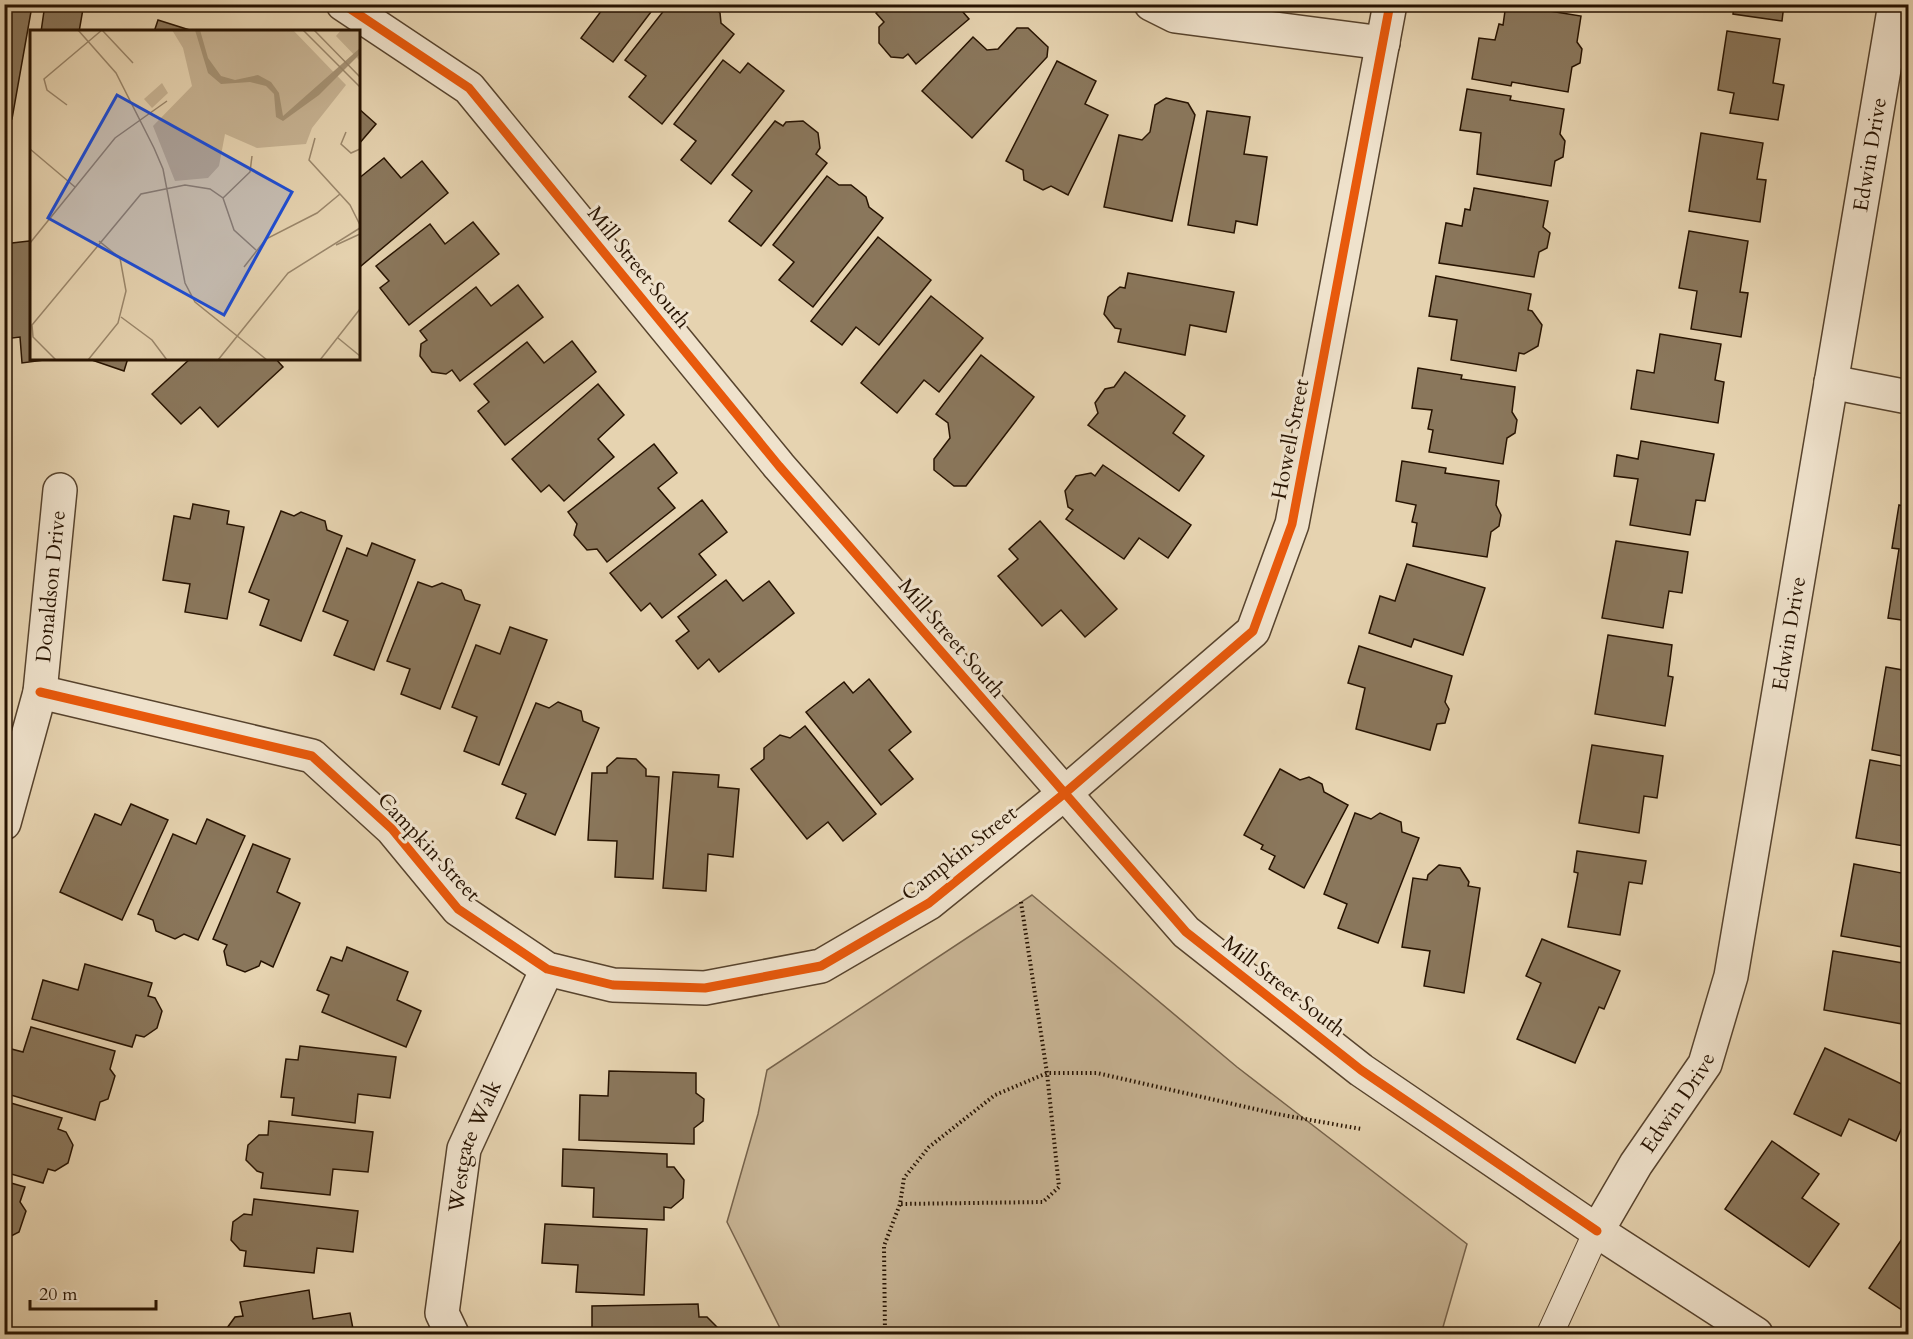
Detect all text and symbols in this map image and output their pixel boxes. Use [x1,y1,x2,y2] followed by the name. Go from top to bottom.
[30,30,360,360] inset map
[1846,95,1894,214] street label: Edwin Drive
[580,200,697,335] street label: Mill Street South
[1265,376,1316,502] street label: Howell Street
[29,509,73,664] street label: Donaldson Drive
[892,572,1012,705] street label: Mill Street South
[1765,574,1813,693] street label: Edwin Drive
[371,787,487,908] street label: Campkin Street
[895,799,1023,908] street label: Campkin Street
[1216,929,1352,1044] street label: Mill Street South
[1634,1050,1722,1159] street label: Edwin Drive
[442,1075,509,1215] street label: Westgate Walk
[30,1273,156,1311] scale bar
[39,1282,78,1307] text: 20 m

